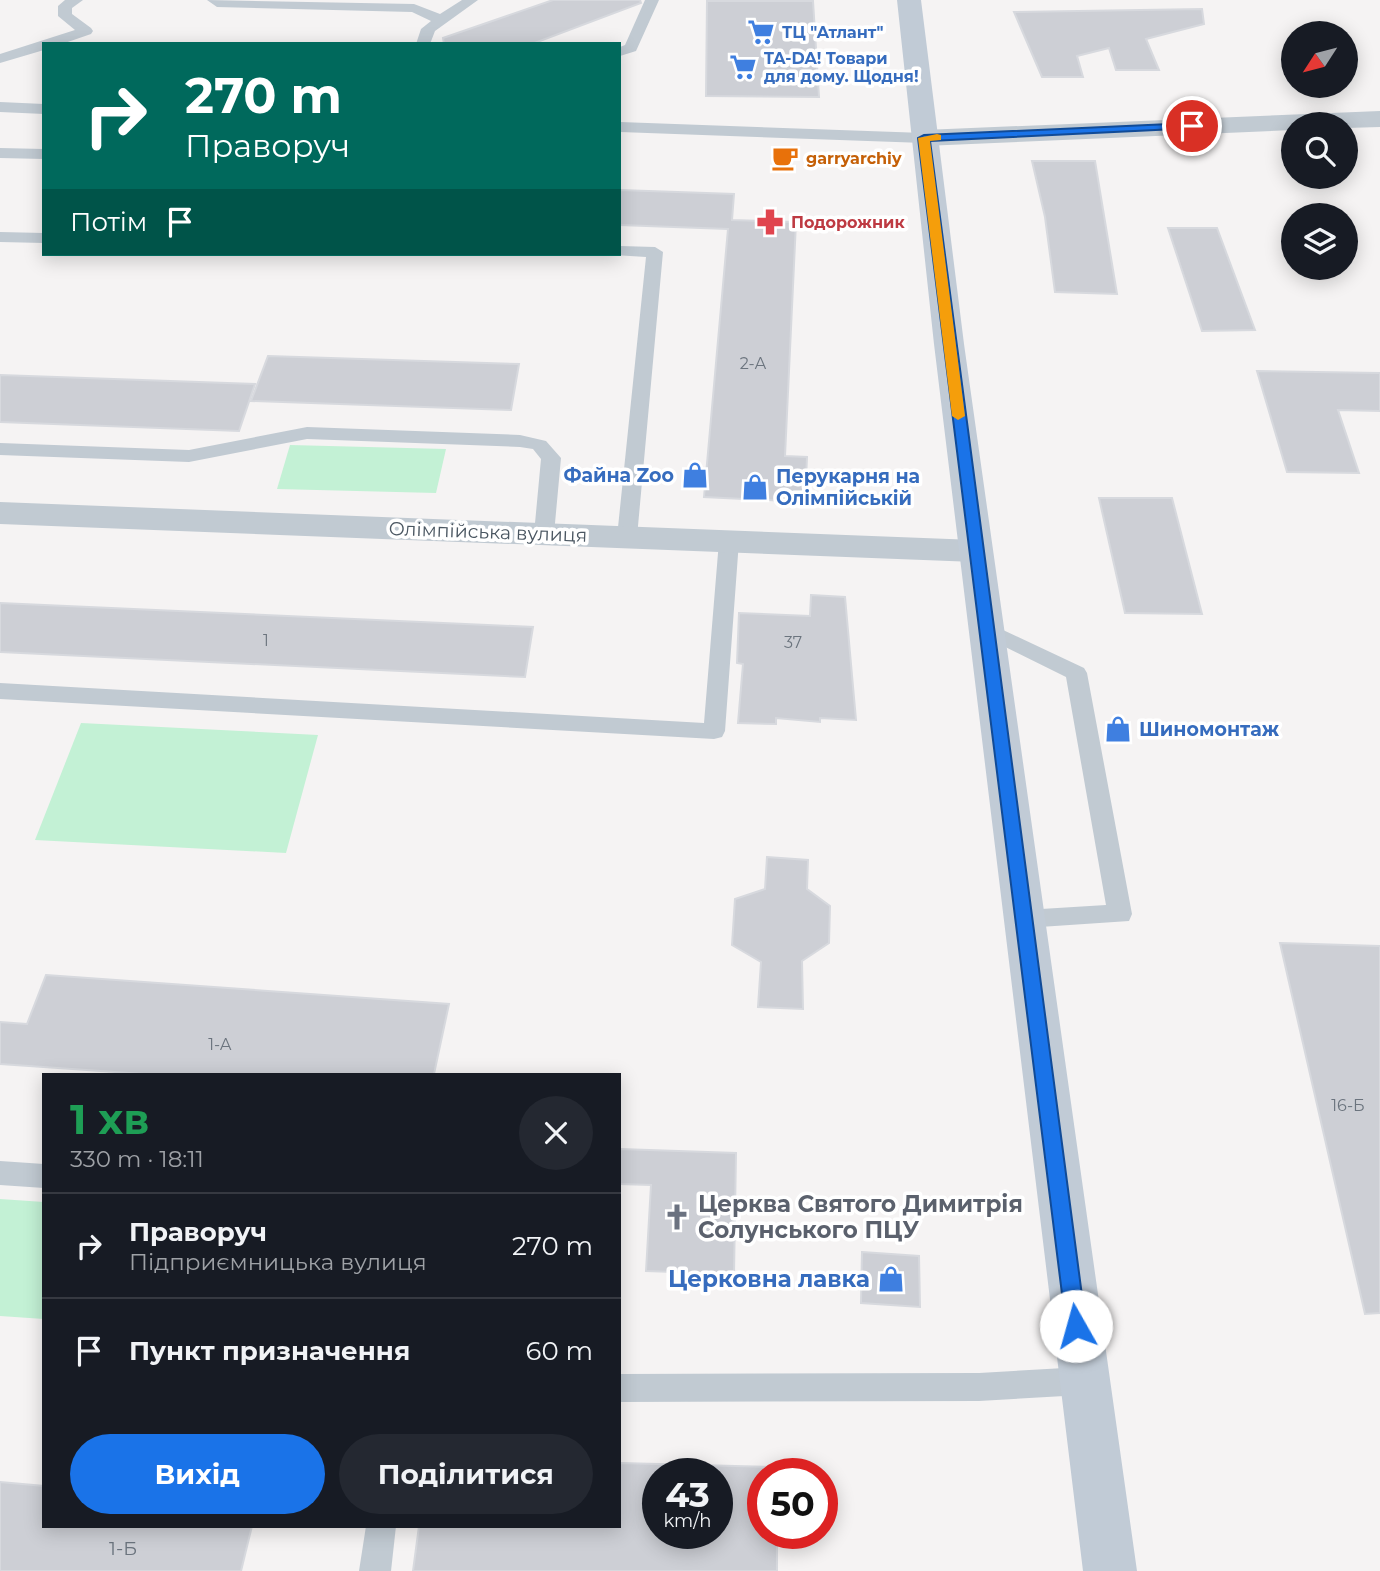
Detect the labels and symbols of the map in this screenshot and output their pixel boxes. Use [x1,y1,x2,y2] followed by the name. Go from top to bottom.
[746,17,776,47] supermarket icon: ТЦ "Атлант"
[1281,21,1358,98] north arrow
[782,23,883,42] place label: ТЦ "Атлант"
[764,49,919,86] place label: TA-DA! Товари для дому. Щодня!
[728,52,758,82] supermarket icon: TA-DA! Товари для дому. Щодня!
[1162,96,1222,156] pin
[770,143,800,173] cafe icon: garryarchiy
[806,149,902,168] place label: garryarchiy
[755,207,785,237] pharmacy icon: Подорожник
[791,213,905,232] place label: Подорожник
[740,354,766,373] house number: 2-А
[680,460,710,490] shop icon: Файна Zoo
[563,464,674,487] place label: Файна Zoo
[776,465,920,510] place label: Перукарня на Олімпійській
[740,472,770,502] shop icon: Перукарня на Олімпійській
[388,517,588,547] street label: Олімпійська вулиця
[263,631,269,650] house number: 1
[784,633,802,652] house number: 37
[1103,714,1133,744] shop icon: Шиномонтаж
[1139,718,1280,741] place label: Шиномонтаж
[208,1035,232,1054] house number: 1-А
[1331,1096,1365,1115] house number: 16-Б
[698,1190,1023,1244] place label: Церква Святого Димитрія Солунського ПЦУ
[662,1202,692,1232] church icon: Церква Святого Димитрія Солунського ПЦУ
[876,1264,906,1294] shop icon: Церковна лавка
[668,1265,870,1293] place label: Церковна лавка
[1039,1289,1113,1363] position arrow
[747,1458,838,1549] speed limit sign: 50
[109,1537,137,1560] house number: 1-Б

